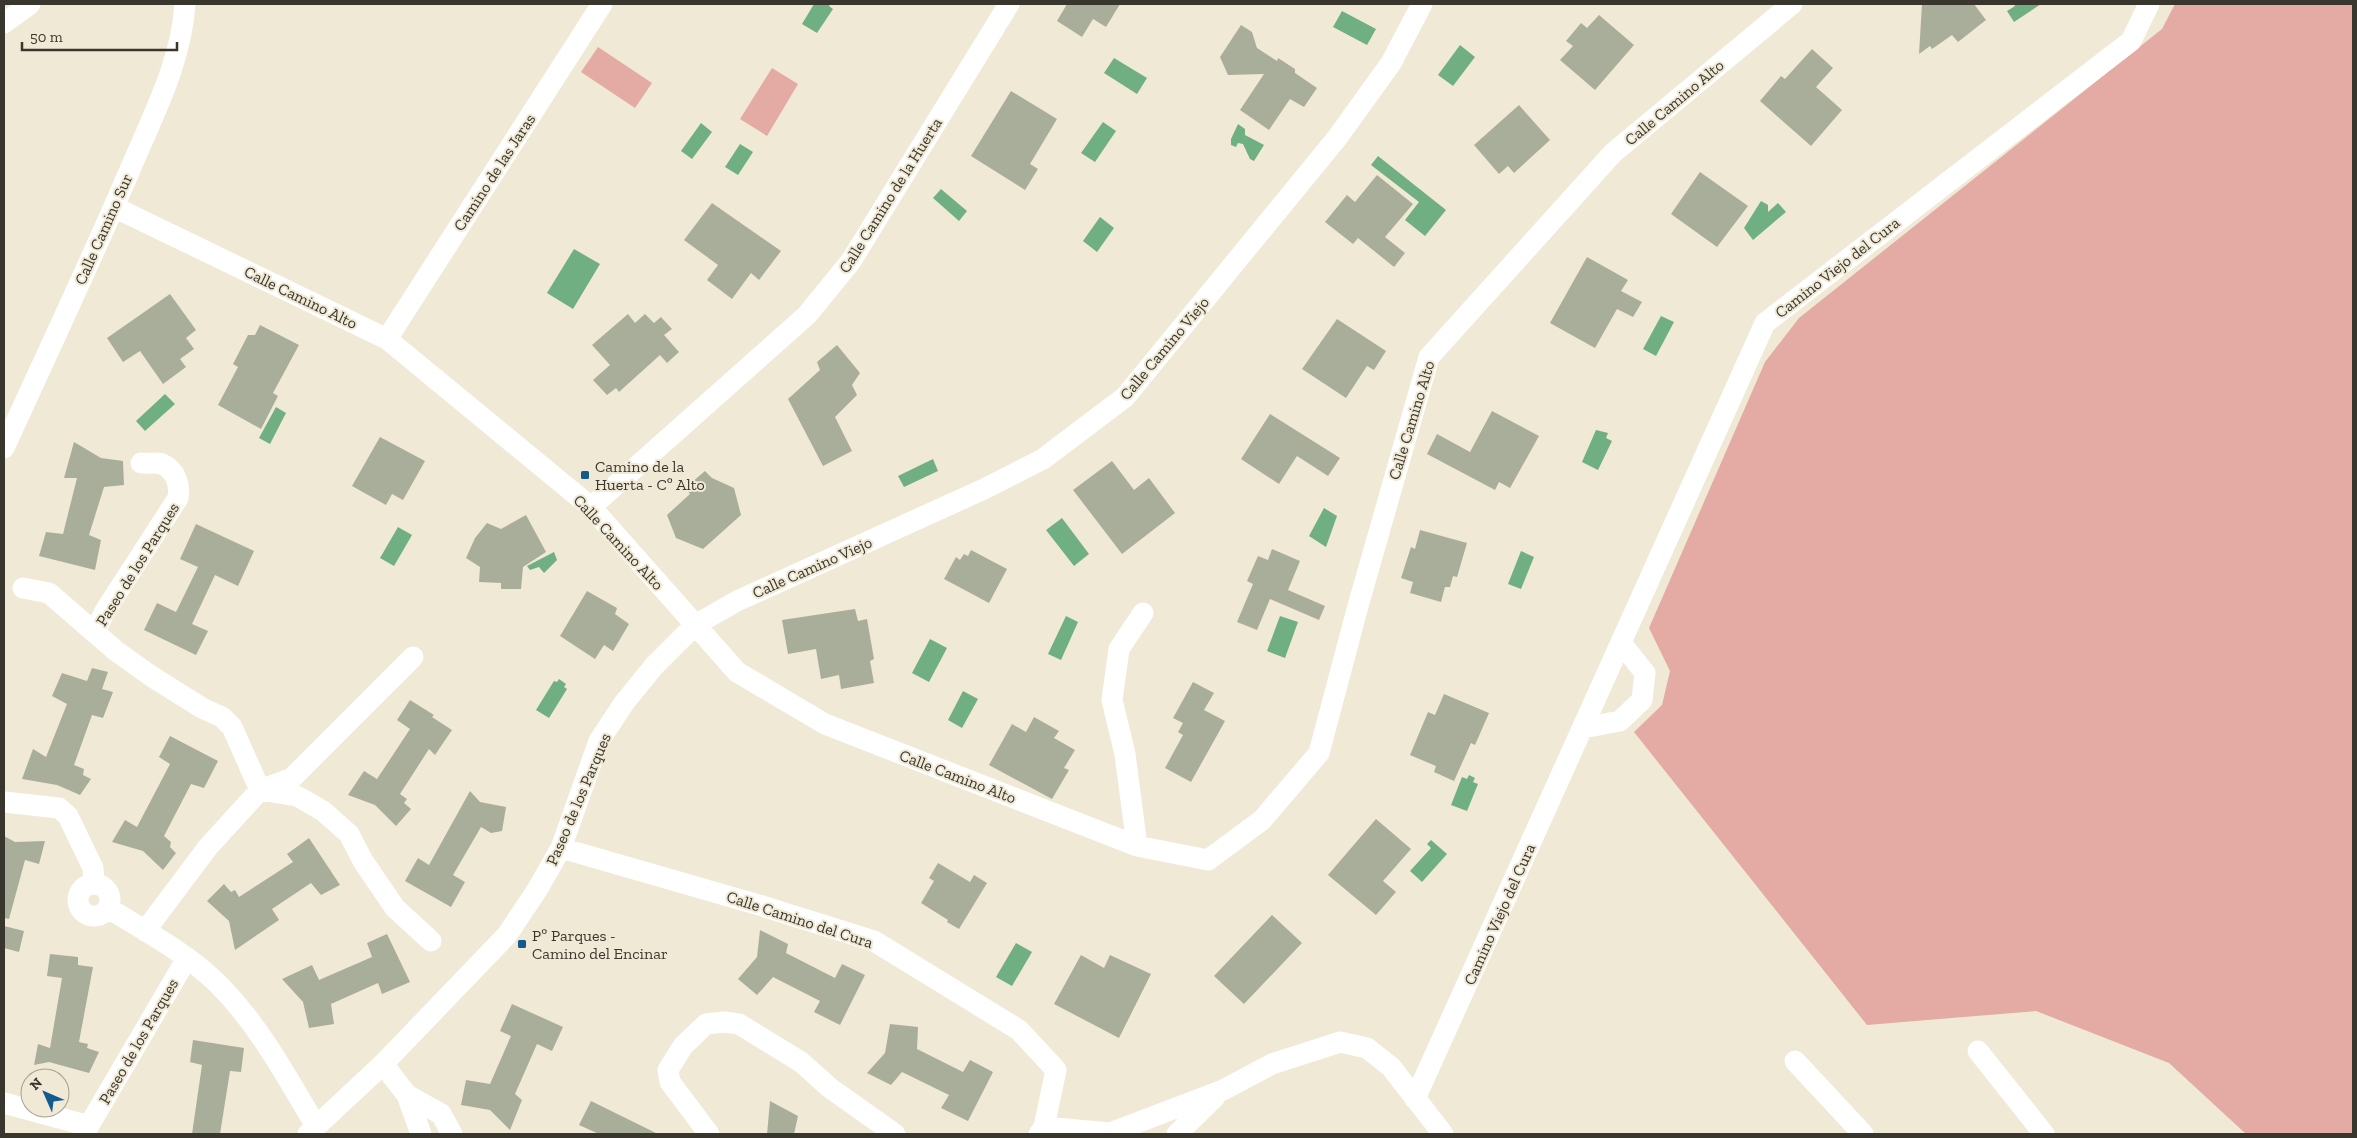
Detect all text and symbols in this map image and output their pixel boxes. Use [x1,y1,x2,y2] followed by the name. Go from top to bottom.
[22,20,178,52] scale bar
[30,28,63,46] text: 50 m
[1621,55,1728,149] street label: Calle Camino Alto
[450,110,539,234] street label: Camino de las Jaras
[835,114,946,276] street label: Calle Camino de la Huerta
[71,171,137,288] street label: Calle Camino Sur
[1771,213,1904,322] street label: Camino Viejo del Cura
[241,262,360,333] street label: Calle Camino Alto
[1116,293,1213,404] street label: Calle Camino Viejo
[1384,358,1439,482] street label: Calle Camino Alto
[595,457,705,494] place label: Camino de la Huerta - Cº Alto
[579,469,591,481] marker: Camino de la Huerta - Cº Alto
[570,491,668,594] street label: Calle Camino Alto
[92,499,183,629] street label: Paseo de los Parques
[749,533,875,602] street label: Calle Camino Viejo
[542,730,615,868] street label: Paseo de los Parques
[897,745,1019,807] street label: Calle Camino Alto
[1460,840,1539,988] street label: Camino Viejo del Cura
[724,887,876,952] street label: Calle Camino del Cura
[532,926,668,963] place label: Pº Parques - Camino del Encinar
[516,938,528,950] marker: Pº Parques - Camino del Encinar
[95,975,182,1107] street label: Paseo de los Parques
[20,1068,70,1118] north arrow
[26,1074,46,1094] text: N

